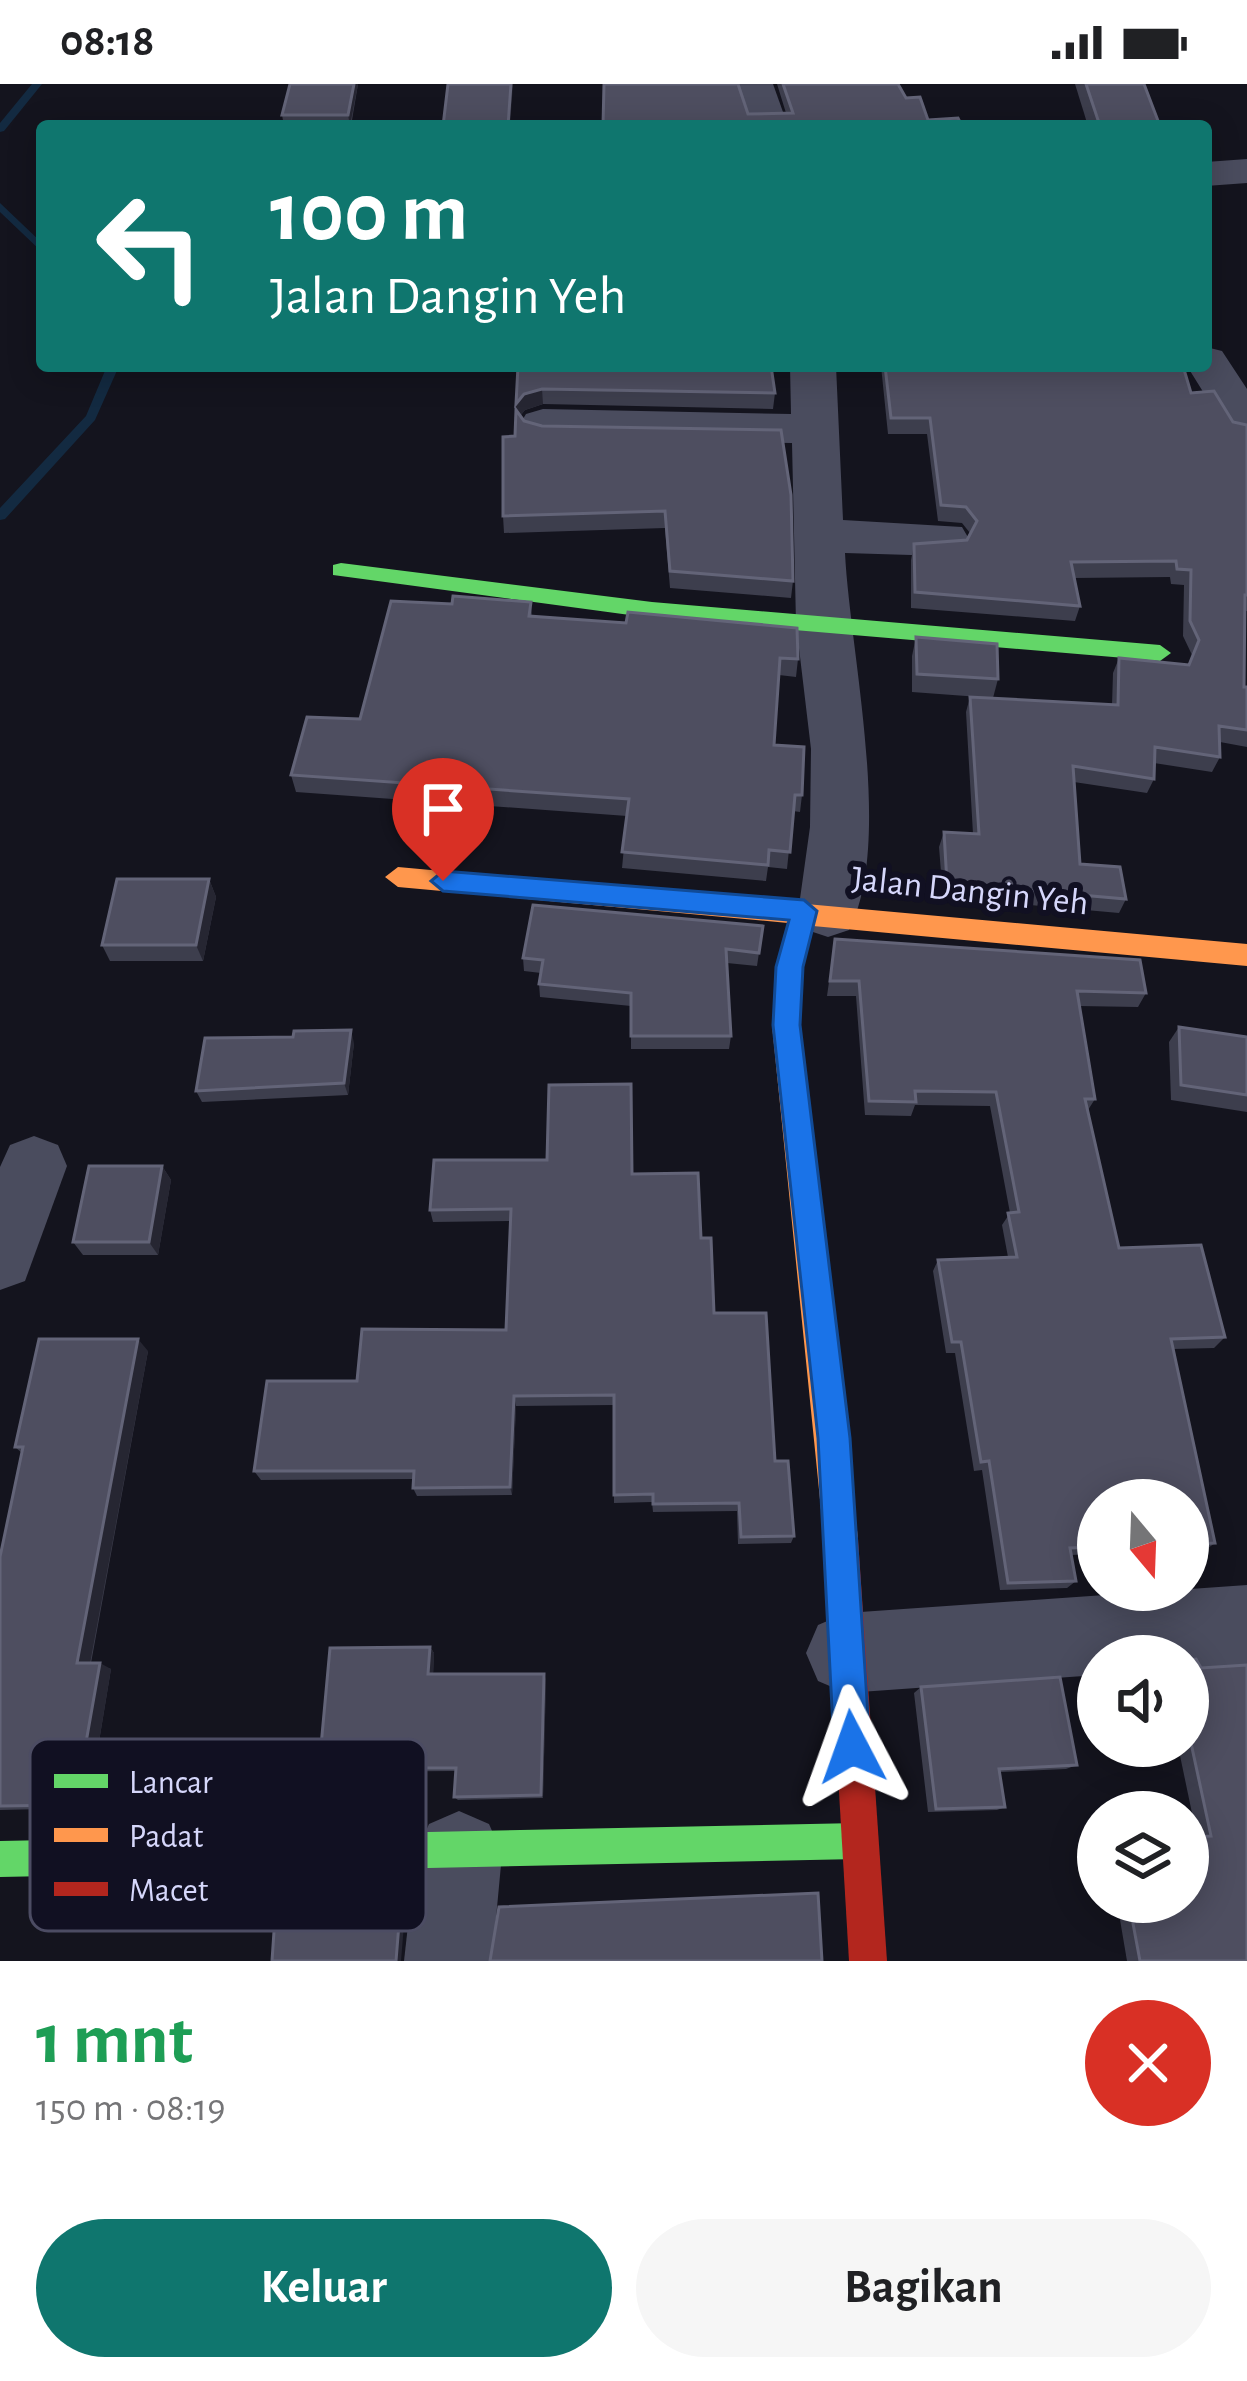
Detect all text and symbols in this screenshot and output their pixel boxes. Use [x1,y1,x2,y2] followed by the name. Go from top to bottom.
[60,19,154,64] text: 08:18
[72,168,228,324] icon: left
[270,172,468,256] text: 100 m
[270,270,626,324] text: Jalan Dangin Yeh
[392,758,494,881] pin
[410,776,476,842] icon: arrive
[850,861,1090,921] street label: Jalan Dangin Yeh
[1077,1479,1209,1611] north arrow
[1077,1479,1209,1923] map controls
[1077,1635,1209,1767] button: sound
[789,1684,915,1810] position arrow
[30,1739,426,1931] legend
[129,1767,213,1800] text: Lancar
[1077,1791,1209,1923] button: layers
[129,1821,204,1854] text: Padat
[129,1875,209,1908] text: Macet
[1085,2000,1211,2126] button: close
[36,2004,193,2076] text: 1 mnt
[36,2089,226,2128] text: 150 m · 08:19
[36,2219,612,2357] button: Keluar
[636,2219,1211,2357] button: Bagikan

